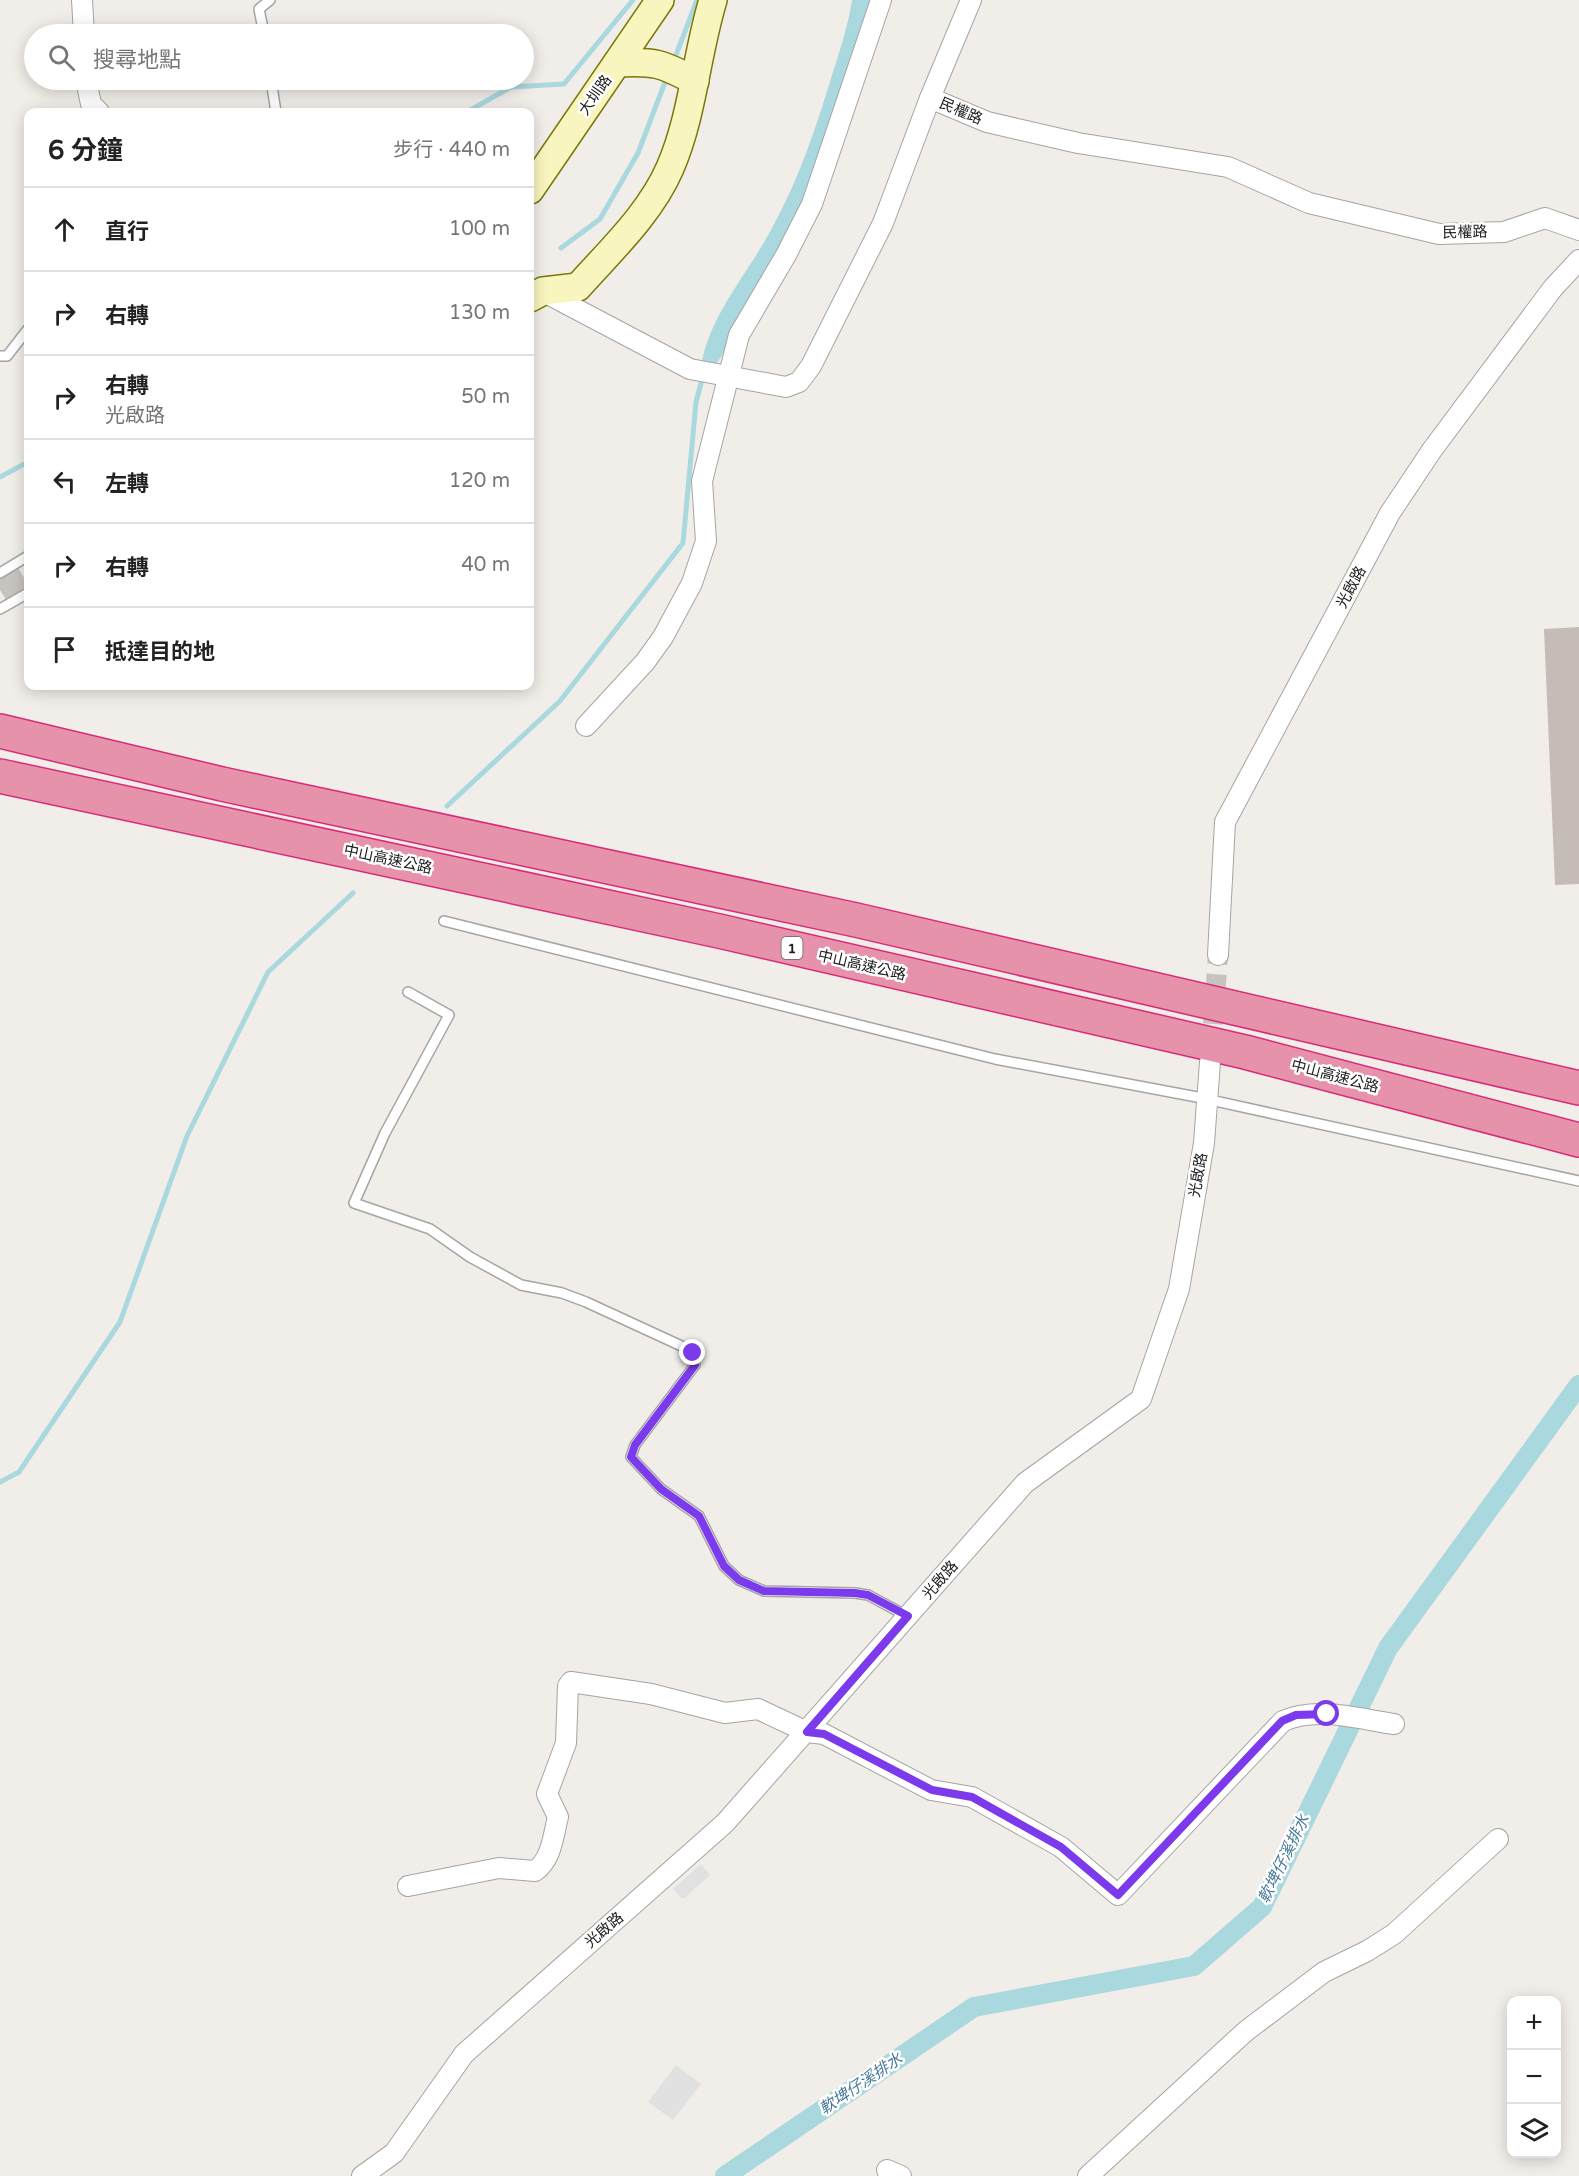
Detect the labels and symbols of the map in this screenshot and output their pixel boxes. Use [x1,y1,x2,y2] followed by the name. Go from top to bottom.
[575,71,615,119] street label: 大圳路
[937,94,985,128] street label: 民權路
[1442,223,1488,241] street label: 民權路
[1332,563,1370,611] street label: 光啟路
[342,841,434,877] street label: 中山高速公路
[782,937,802,959] road number: 1
[816,946,908,984] street label: 中山高速公路
[1289,1056,1381,1096] street label: 中山高速公路
[1185,1151,1211,1199] street label: 光啟路
[679,1339,705,1365] route end
[918,1557,962,1603] street label: 光啟路
[1313,1700,1339,1726] route start
[1254,1811,1314,1907] water label: 軟埤仔溪排水
[581,1908,627,1952] street label: 光啟路
[816,2048,907,2119] water label: 軟埤仔溪排水

